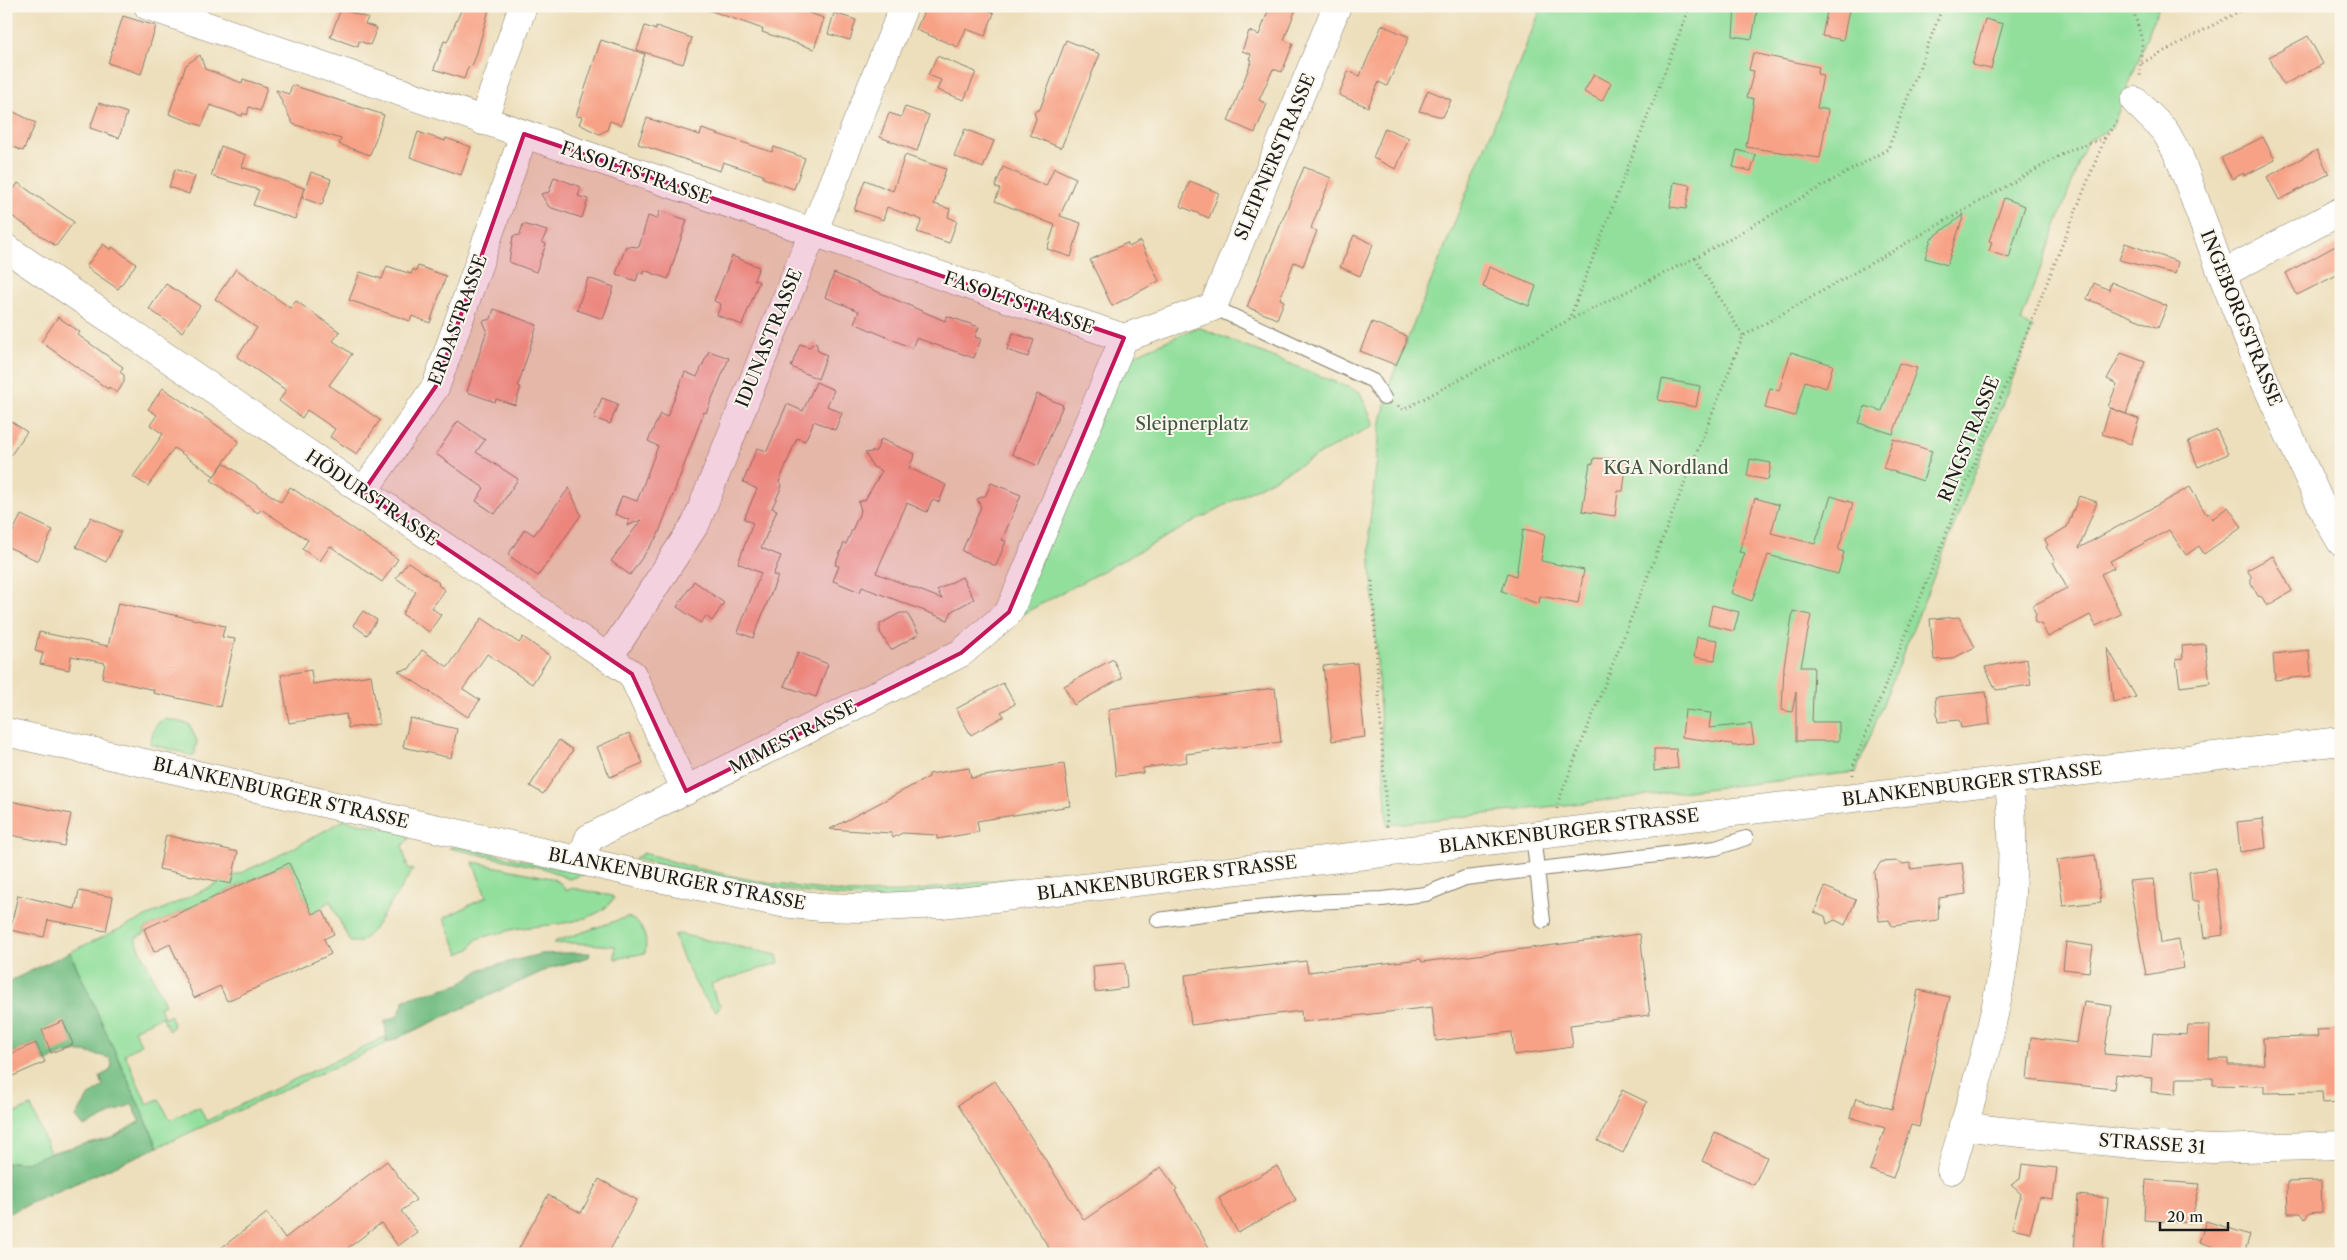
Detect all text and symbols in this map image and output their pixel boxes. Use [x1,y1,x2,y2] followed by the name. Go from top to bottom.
[1230,70,1320,244] street label: SLEIPNERSTRASSE
[558,137,714,209] street label: FASOLTSTRASSE
[2196,227,2286,409] street label: INGEBORGSTRASSE
[424,252,492,388] street label: ERDASTRASSE
[731,265,807,411] street label: IDUNASTRASSE
[941,267,1097,339] street label: FASOLTSTRASSE
[1934,373,2004,505] street label: RINGSTRASSE
[1135,413,1249,435] park label: Sleipnerplatz
[301,444,443,551] street label: HÖDURSTRASSE
[1603,457,1729,479] park label: KGA Nordland
[726,695,860,779] street label: MIMESTRASSE
[151,753,411,833] street label: BLANKENBURGER STRASSE
[1841,757,2103,811] street label: BLANKENBURGER STRASSE
[1438,804,1700,858] street label: BLANKENBURGER STRASSE
[546,843,808,915] street label: BLANKENBURGER STRASSE
[1036,851,1298,905] street label: BLANKENBURGER STRASSE
[2098,1129,2207,1159] street label: STRASSE 31
[2160,1200,2227,1232] scale bar
[2167,1207,2203,1226] text: 20 m

